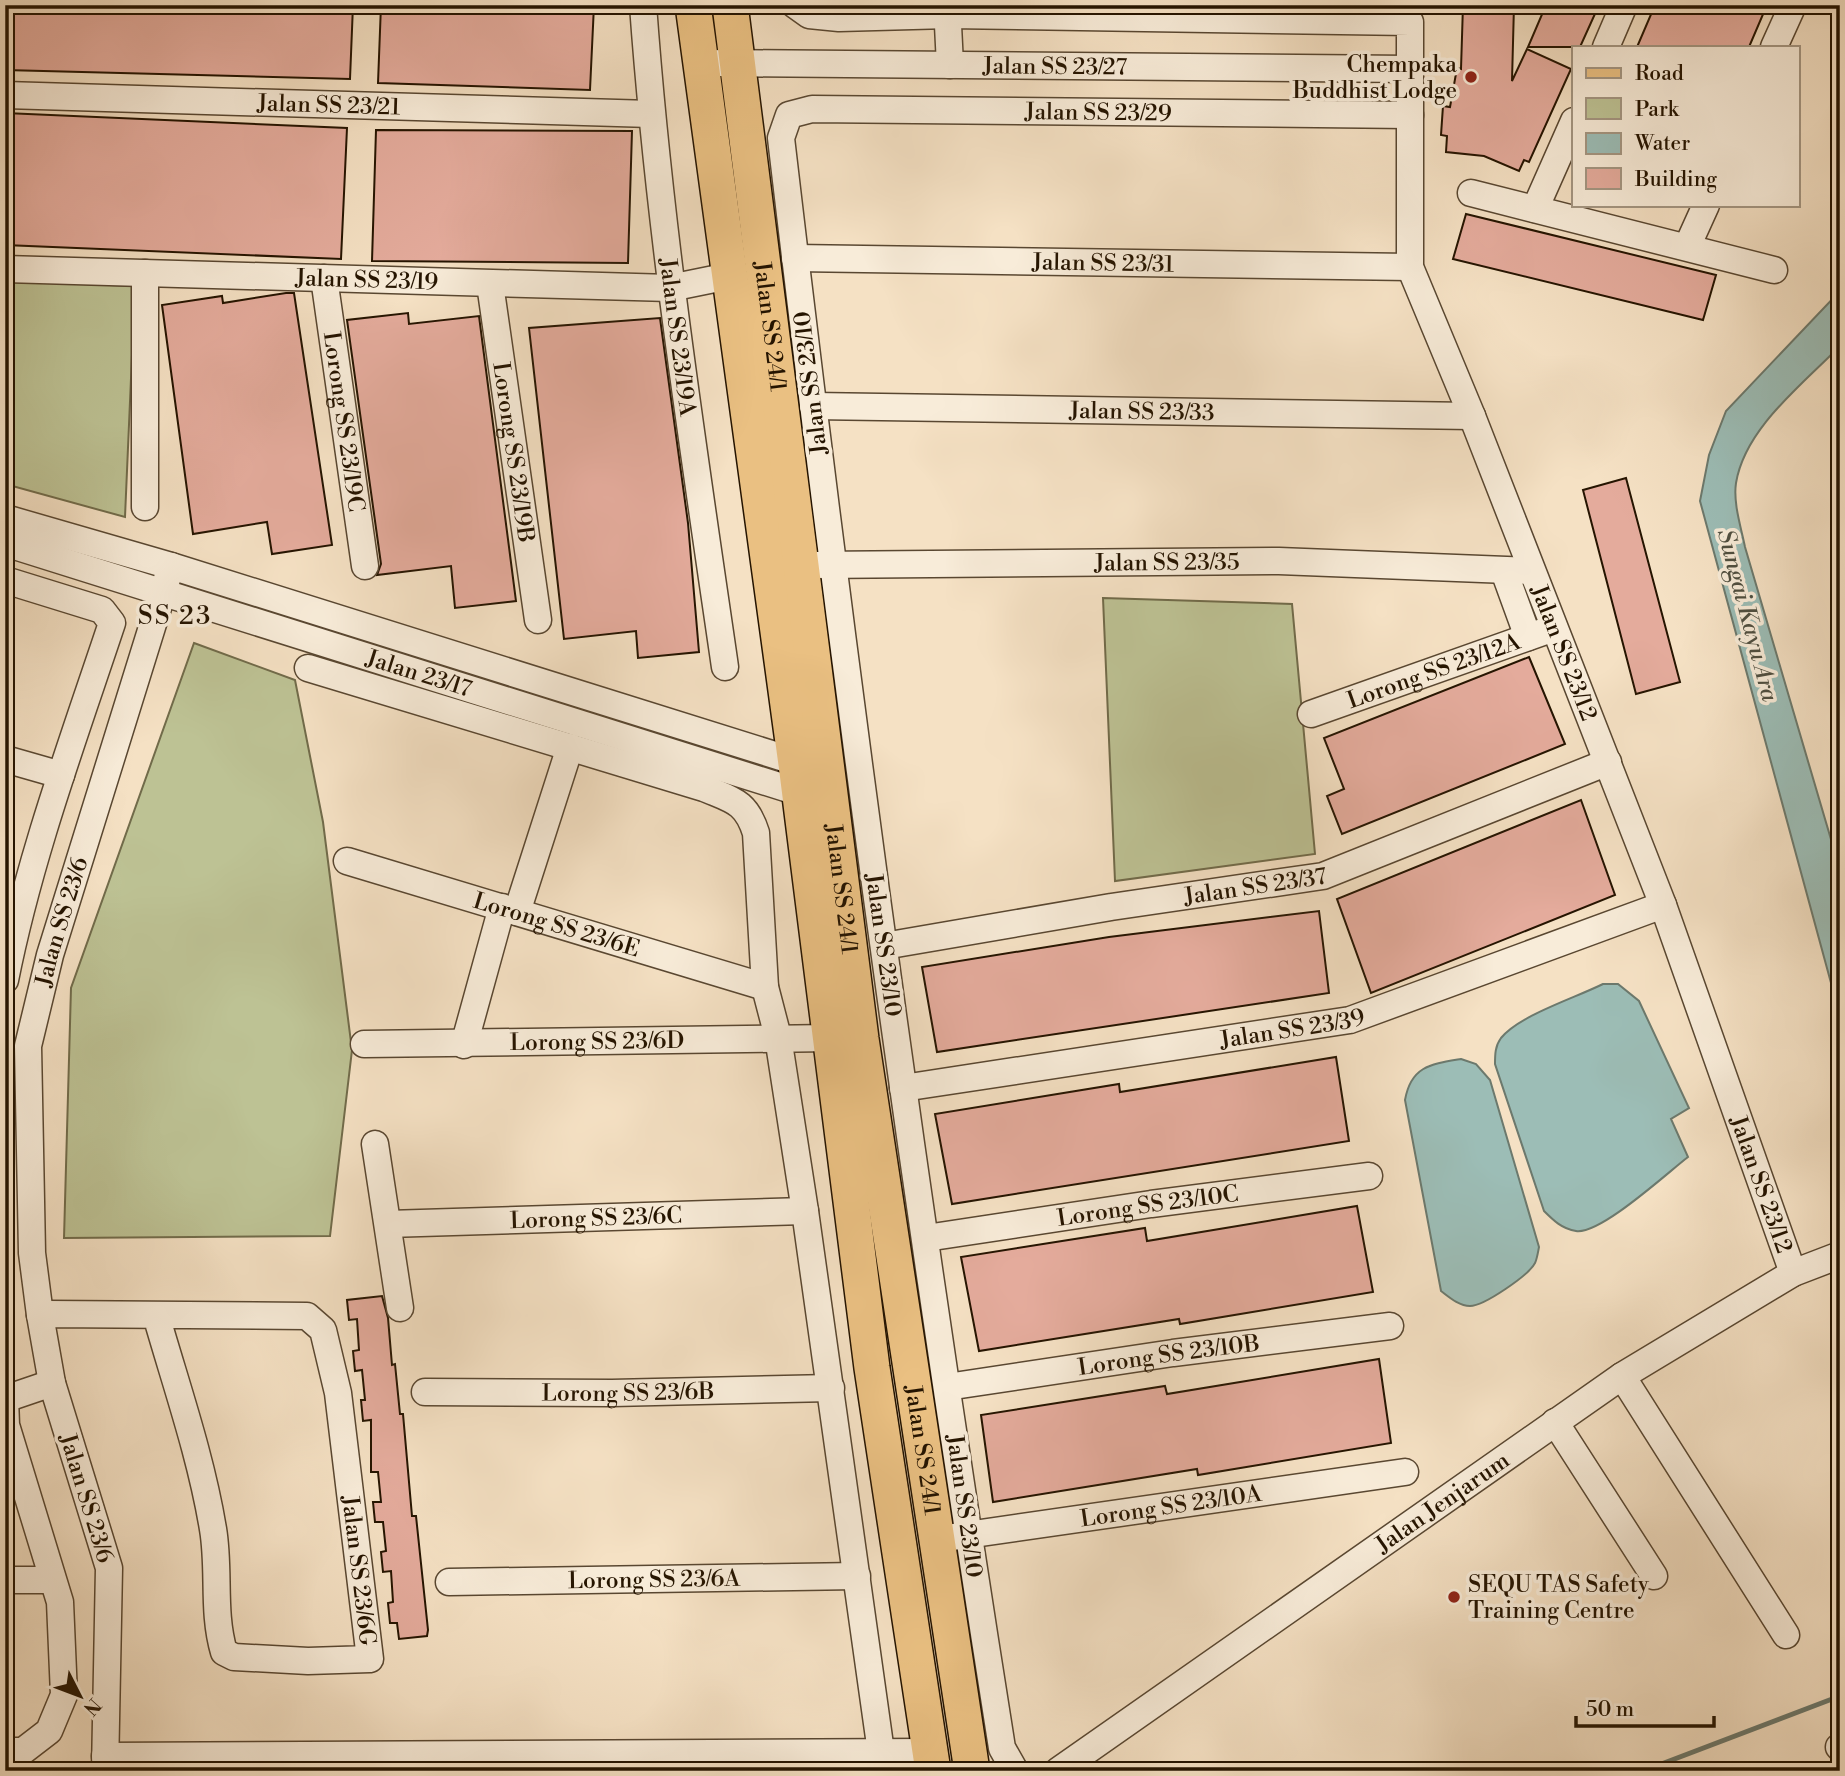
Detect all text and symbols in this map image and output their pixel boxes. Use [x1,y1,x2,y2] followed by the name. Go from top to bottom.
[1572,46,1800,206] legend
[1292,51,1457,105] place label: Chempaka Buddhist Lodge
[982,52,1128,82] street label: Jalan SS 23/27
[1635,61,1684,87] text: Road
[1463,69,1479,85] marker: Chempaka Buddhist Lodge
[256,89,401,122] street label: Jalan SS 23/21
[1635,97,1680,123] text: Park
[1024,98,1172,128] street label: Jalan SS 23/29
[1634,131,1690,157] text: Water
[1634,167,1717,193] text: Building
[1031,248,1174,279] street label: Jalan SS 23/31
[653,256,702,419] street label: Jalan SS 23/19A
[747,259,792,393] street label: Jalan SS 24/1
[294,264,439,296] street label: Jalan SS 23/19
[788,310,834,457] street label: Jalan SS 23/10
[317,330,370,514] street label: Lorong SS 23/19C
[486,360,540,544] street label: Lorong SS 23/19B
[1068,397,1215,427] street label: Jalan SS 23/33
[1710,526,1785,705] water label: Sungai Kayu Ara
[1093,548,1240,578] street label: Jalan SS 23/35
[1524,580,1603,725] street label: Jalan SS 23/12
[138,600,212,632] district label: SS 23
[1343,628,1525,715] street label: Lorong SS 23/12A
[362,644,475,704] street label: Jalan 23/17
[819,821,863,956] street label: Jalan SS 24/1
[30,854,95,990] street label: Jalan SS 23/6
[1181,863,1329,911] street label: Jalan SS 23/37
[859,871,907,1018] street label: Jalan SS 23/10
[470,887,643,963] street label: Lorong SS 23/6E
[1217,1003,1369,1055] street label: Jalan SS 23/39
[510,1027,684,1057] street label: Lorong SS 23/6D
[1723,1111,1798,1257] street label: Jalan SS 23/12
[1055,1180,1240,1233] street label: Lorong SS 23/10C
[509,1202,683,1235] street label: Lorong SS 23/6C
[1076,1329,1261,1382] street label: Lorong SS 23/10B
[541,1378,715,1408] street label: Lorong SS 23/6B
[899,1382,946,1517] street label: Jalan SS 24/1
[53,1429,119,1566] street label: Jalan SS 23/6
[940,1432,988,1579] street label: Jalan SS 23/10
[1370,1446,1515,1560] street label: Jalan Jenjarum
[1078,1480,1265,1534] street label: Lorong SS 23/10A
[335,1493,381,1647] street label: Jalan SS 23/6G
[568,1565,742,1595] street label: Lorong SS 23/6A
[1468,1571,1650,1625] place label: SEQU TAS Safety Training Centre
[1446,1589,1462,1605] marker: SEQU TAS Safety Training Centre
[46,1660,116,1730] north arrow
[1576,1685,1714,1729] scale bar
[78,1693,106,1720] text: N
[1586,1697,1634,1723] text: 50 m

